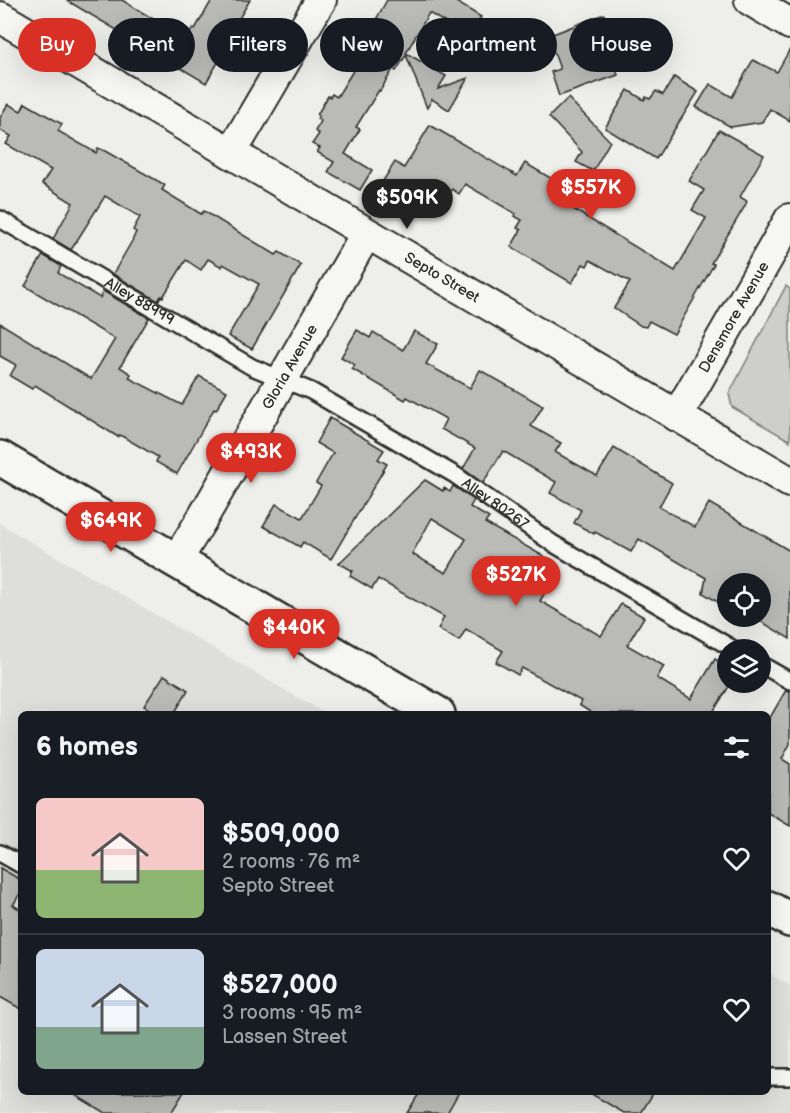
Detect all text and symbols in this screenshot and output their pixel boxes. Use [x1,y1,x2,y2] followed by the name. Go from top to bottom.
[18,18,96,72] chip: Buy
[108,18,195,72] chip: Rent
[207,18,308,72] chip: Filters
[320,18,404,72] chip: New
[416,18,557,72] chip: Apartment
[569,18,673,72] chip: House
[549,169,633,220] pin: $557K
[561,176,621,200] text: $557K
[365,179,449,230] pin: $509K
[376,186,438,210] text: $509K
[401,248,484,307] street label: Septo Street
[694,258,773,376] street label: Densmore Avenue
[101,273,178,329] street label: Alley 88999
[258,321,322,413] street label: Gloria Avenue
[209,433,293,484] pin: $493K
[220,440,282,464] text: $493K
[458,473,533,534] street label: Alley 80267
[69,502,153,553] pin: $649K
[80,509,142,533] text: $649K
[474,556,558,607] pin: $527K
[486,563,546,587] text: $527K
[717,573,771,693] map controls
[717,573,771,627] button: locate
[252,609,336,660] pin: $440K
[263,616,325,640] text: $440K
[717,639,771,693] button: layers
[720,731,753,764] icon: filters
[36,732,138,763] text: 6 homes
[222,819,340,850] text: $509,000
[84,822,156,894] icon: home
[720,842,753,875] icon: heart
[222,850,360,874] text: 2 rooms · 76 m²
[222,874,334,898] text: Septo Street
[222,970,338,1001] text: $527,000
[84,973,156,1045] icon: home
[720,993,753,1026] icon: heart
[222,1001,362,1025] text: 3 rooms · 95 m²
[222,1025,347,1049] text: Lassen Street

